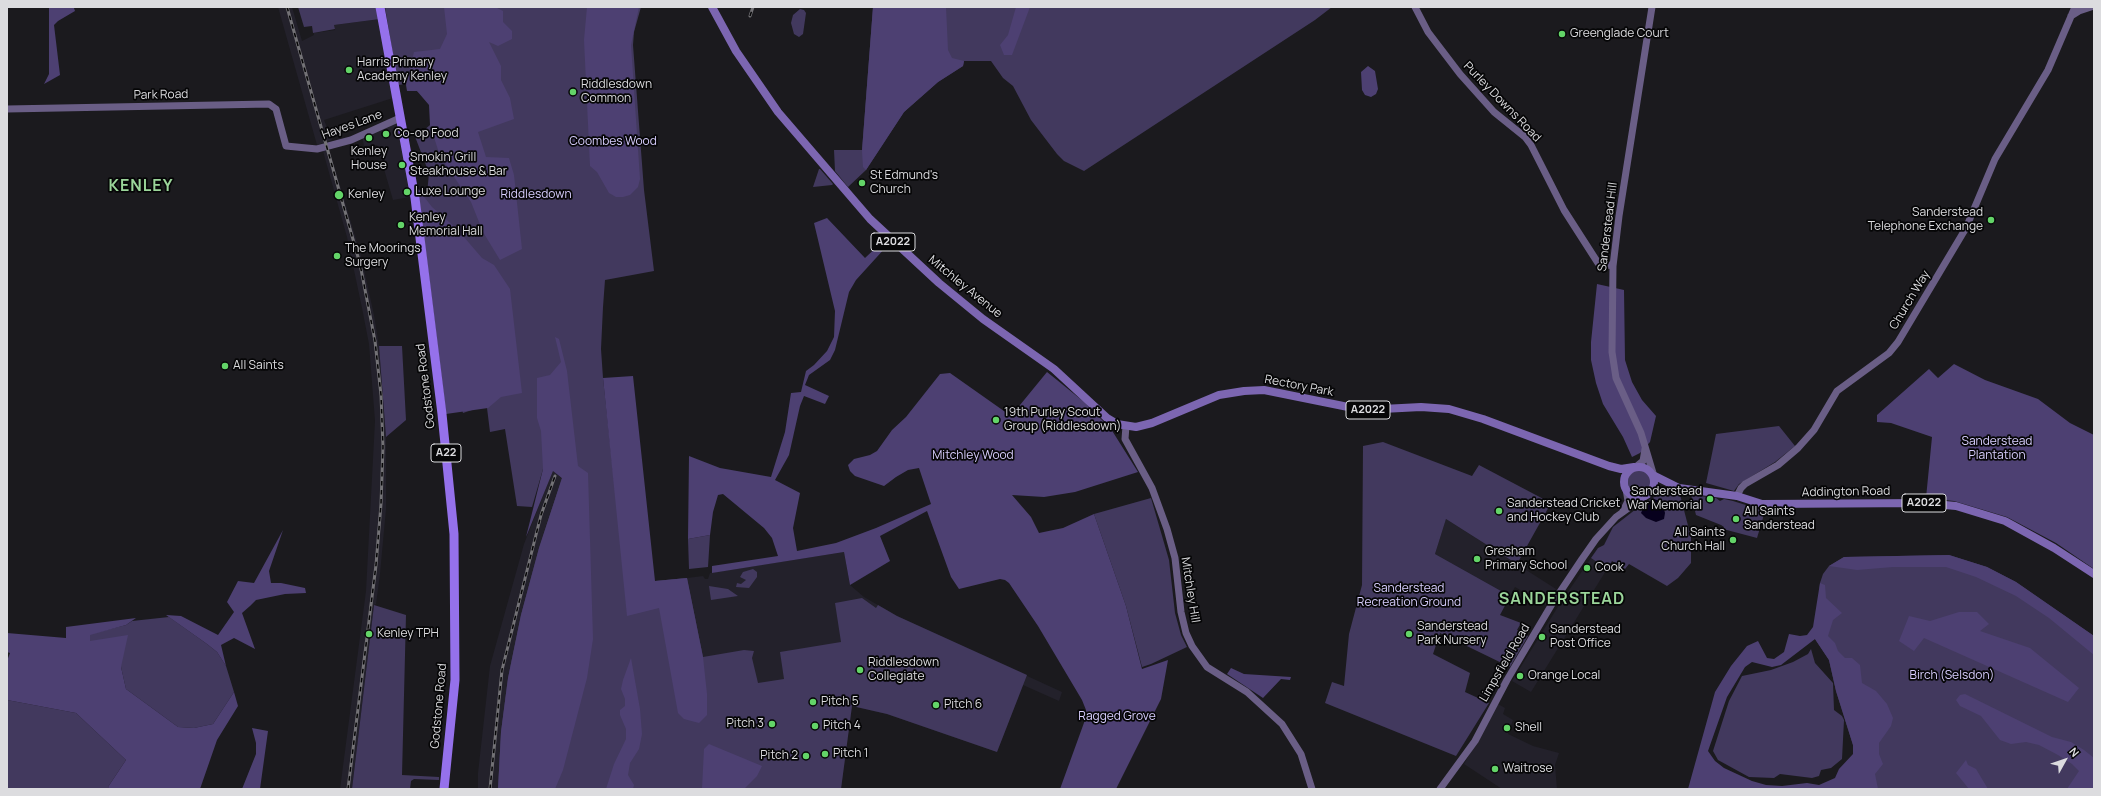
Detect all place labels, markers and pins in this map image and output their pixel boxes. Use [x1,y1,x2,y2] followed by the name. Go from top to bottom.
[1570,27,1669,41] place label: Greenglade Court
[1557,29,1567,39] marker: Greenglade Court
[357,56,447,84] place label: Harris Primary Academy Kenley
[344,65,354,75] marker: Harris Primary Academy Kenley
[581,78,652,106] place label: Riddlesdown Common
[568,87,578,97] marker: Riddlesdown Common
[394,127,458,141] place label: Co-op Food
[381,129,391,139] marker: Co-op Food
[364,133,374,143] marker: Kenley House
[351,145,387,173] place label: Kenley House
[410,151,507,179] place label: Smokin' Grill Steakhouse & Bar
[397,160,407,170] marker: Smokin' Grill Steakhouse & Bar
[870,169,938,197] place label: St Edmund's Church
[857,178,867,188] marker: St Edmund's Church
[415,185,485,199] place label: Luxe Lounge
[402,187,412,197] marker: Luxe Lounge
[348,188,385,202] place label: Kenley
[333,189,345,201] marker: Kenley
[1868,206,1983,234] place label: Sanderstead Telephone Exchange
[409,211,483,239] place label: Kenley Memorial Hall
[1986,215,1996,225] marker: Sanderstead Telephone Exchange
[396,220,406,230] marker: Kenley Memorial Hall
[345,242,421,270] place label: The Moorings Surgery
[332,251,342,261] marker: The Moorings Surgery
[233,359,284,373] place label: All Saints
[220,361,230,371] marker: All Saints
[1004,406,1121,434] place label: 19th Purley Scout Group (Riddlesdown)
[991,415,1001,425] marker: 19th Purley Scout Group (Riddlesdown)
[1627,485,1702,513] place label: Sanderstead War Memorial
[1705,494,1715,504] marker: Sanderstead War Memorial
[1507,497,1620,525] place label: Sanderstead Cricket and Hockey Club
[1744,505,1815,533] place label: All Saints Sanderstead
[1494,506,1504,516] marker: Sanderstead Cricket and Hockey Club
[1731,514,1741,524] marker: All Saints Sanderstead
[1661,526,1725,554] place label: All Saints Church Hall
[1728,535,1738,545] marker: All Saints Church Hall
[1485,545,1567,573] place label: Gresham Primary School
[1472,554,1482,564] marker: Gresham Primary School
[1595,561,1624,575] place label: Cook
[1582,563,1592,573] marker: Cook
[1417,620,1488,648] place label: Sanderstead Park Nursery
[1550,623,1621,651] place label: Sanderstead Post Office
[377,627,439,641] place label: Kenley TPH
[364,629,374,639] marker: Kenley TPH
[1404,629,1414,639] marker: Sanderstead Park Nursery
[1537,632,1547,642] marker: Sanderstead Post Office
[868,656,939,684] place label: Riddlesdown Collegiate
[855,665,865,675] marker: Riddlesdown Collegiate
[1528,669,1600,683] place label: Orange Local
[1515,671,1525,681] marker: Orange Local
[821,695,859,709] place label: Pitch 5
[808,697,818,707] marker: Pitch 5
[944,698,982,712] place label: Pitch 6
[931,700,941,710] marker: Pitch 6
[727,717,764,731] place label: Pitch 3
[767,719,777,729] marker: Pitch 3
[823,719,861,733] place label: Pitch 4
[810,721,820,731] marker: Pitch 4
[1515,721,1542,735] place label: Shell
[1502,723,1512,733] marker: Shell
[833,747,868,761] place label: Pitch 1
[760,749,798,763] place label: Pitch 2
[820,749,830,759] marker: Pitch 1
[801,751,811,761] marker: Pitch 2
[1503,762,1553,776] place label: Waitrose
[1490,764,1500,774] marker: Waitrose

